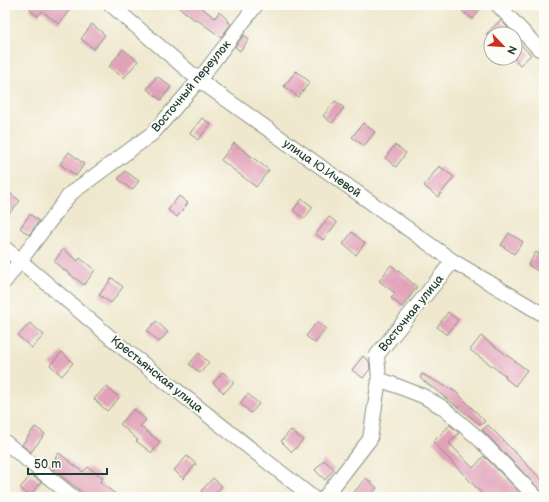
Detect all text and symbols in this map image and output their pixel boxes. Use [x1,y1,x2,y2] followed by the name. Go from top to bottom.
[483,26,523,66] north arrow
[149,37,235,135] street label: Восточный переулок
[504,44,519,57] text: N
[280,136,364,201] street label: улица Ю.Ичевой
[376,272,447,355] street label: Восточная улица
[108,333,206,416] street label: Крестьянская улица
[28,450,107,476] scale bar
[34,457,61,472] text: 50 m

